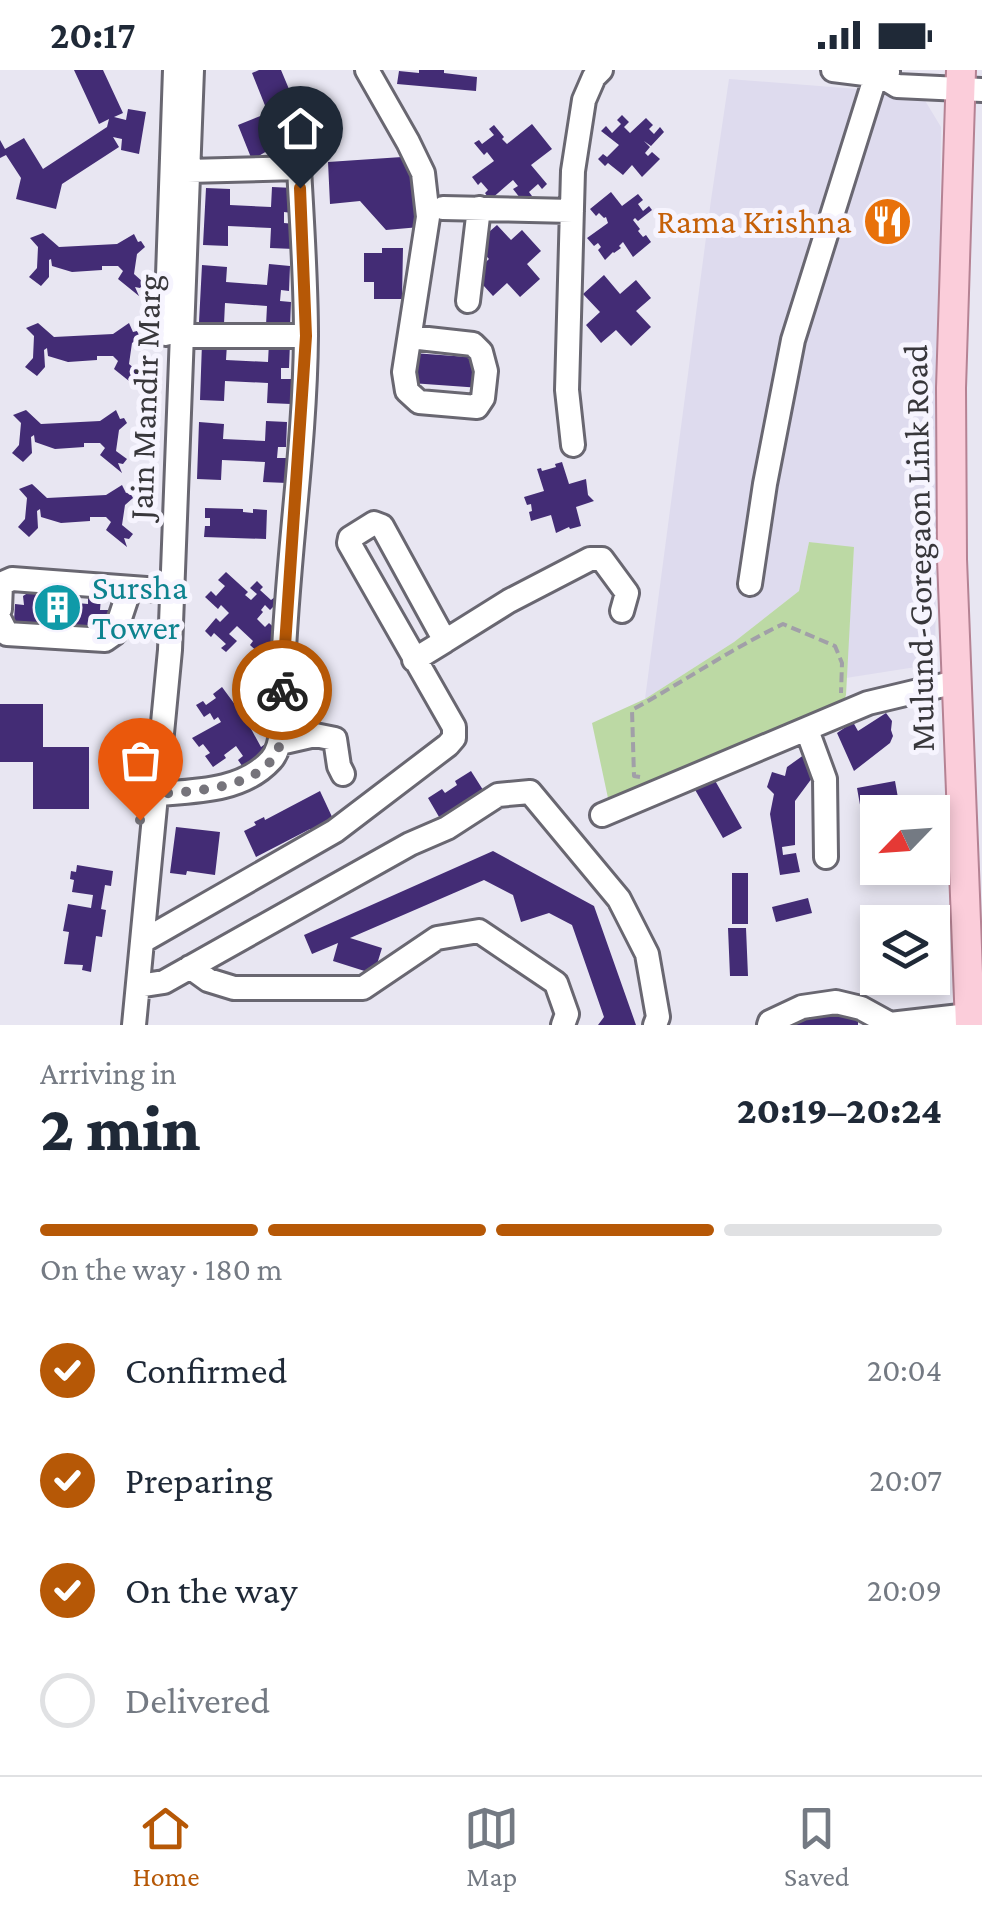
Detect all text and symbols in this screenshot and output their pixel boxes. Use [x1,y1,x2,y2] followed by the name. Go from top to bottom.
[50,14,136,56] text: 20:17
[258,86,343,189] pin
[273,101,328,156] icon: home
[861,195,913,247] restaurant icon: Rama Krishna
[657,202,852,241] place label: Rama Krishna
[121,273,169,523] street label: Jain Mandir Marg
[896,344,942,752] street label: Mulund-Goregaon Link Road
[92,568,188,647] place label: Sursha Tower
[31,581,83,633] building icon: Sursha Tower
[232,640,332,740] courier
[255,663,310,718] icon: bike
[98,718,183,821] pin
[113,733,168,788] icon: bag
[860,795,950,885] north arrow
[860,795,950,995] map controls
[860,905,950,995] button: layers
[40,1055,177,1091] text: Arriving in
[737,1089,942,1131] text: 20:19–20:24
[40,1092,201,1164] text: 2 min
[40,1251,283,1287] text: On the way · 180 m
[40,1343,95,1398] icon: check
[125,1349,288,1391] text: Confirmed
[867,1352,942,1388] text: 20:04
[40,1453,95,1508] icon: check
[125,1459,273,1501] text: Preparing
[869,1462,942,1498] text: 20:07
[40,1563,95,1618] icon: check
[125,1569,297,1611] text: On the way
[867,1572,942,1608] text: 20:09
[125,1679,270,1721] text: Delivered
[132,1801,199,1892] tab: Home
[464,1801,519,1892] tab: Map
[784,1801,850,1892] tab: Saved

